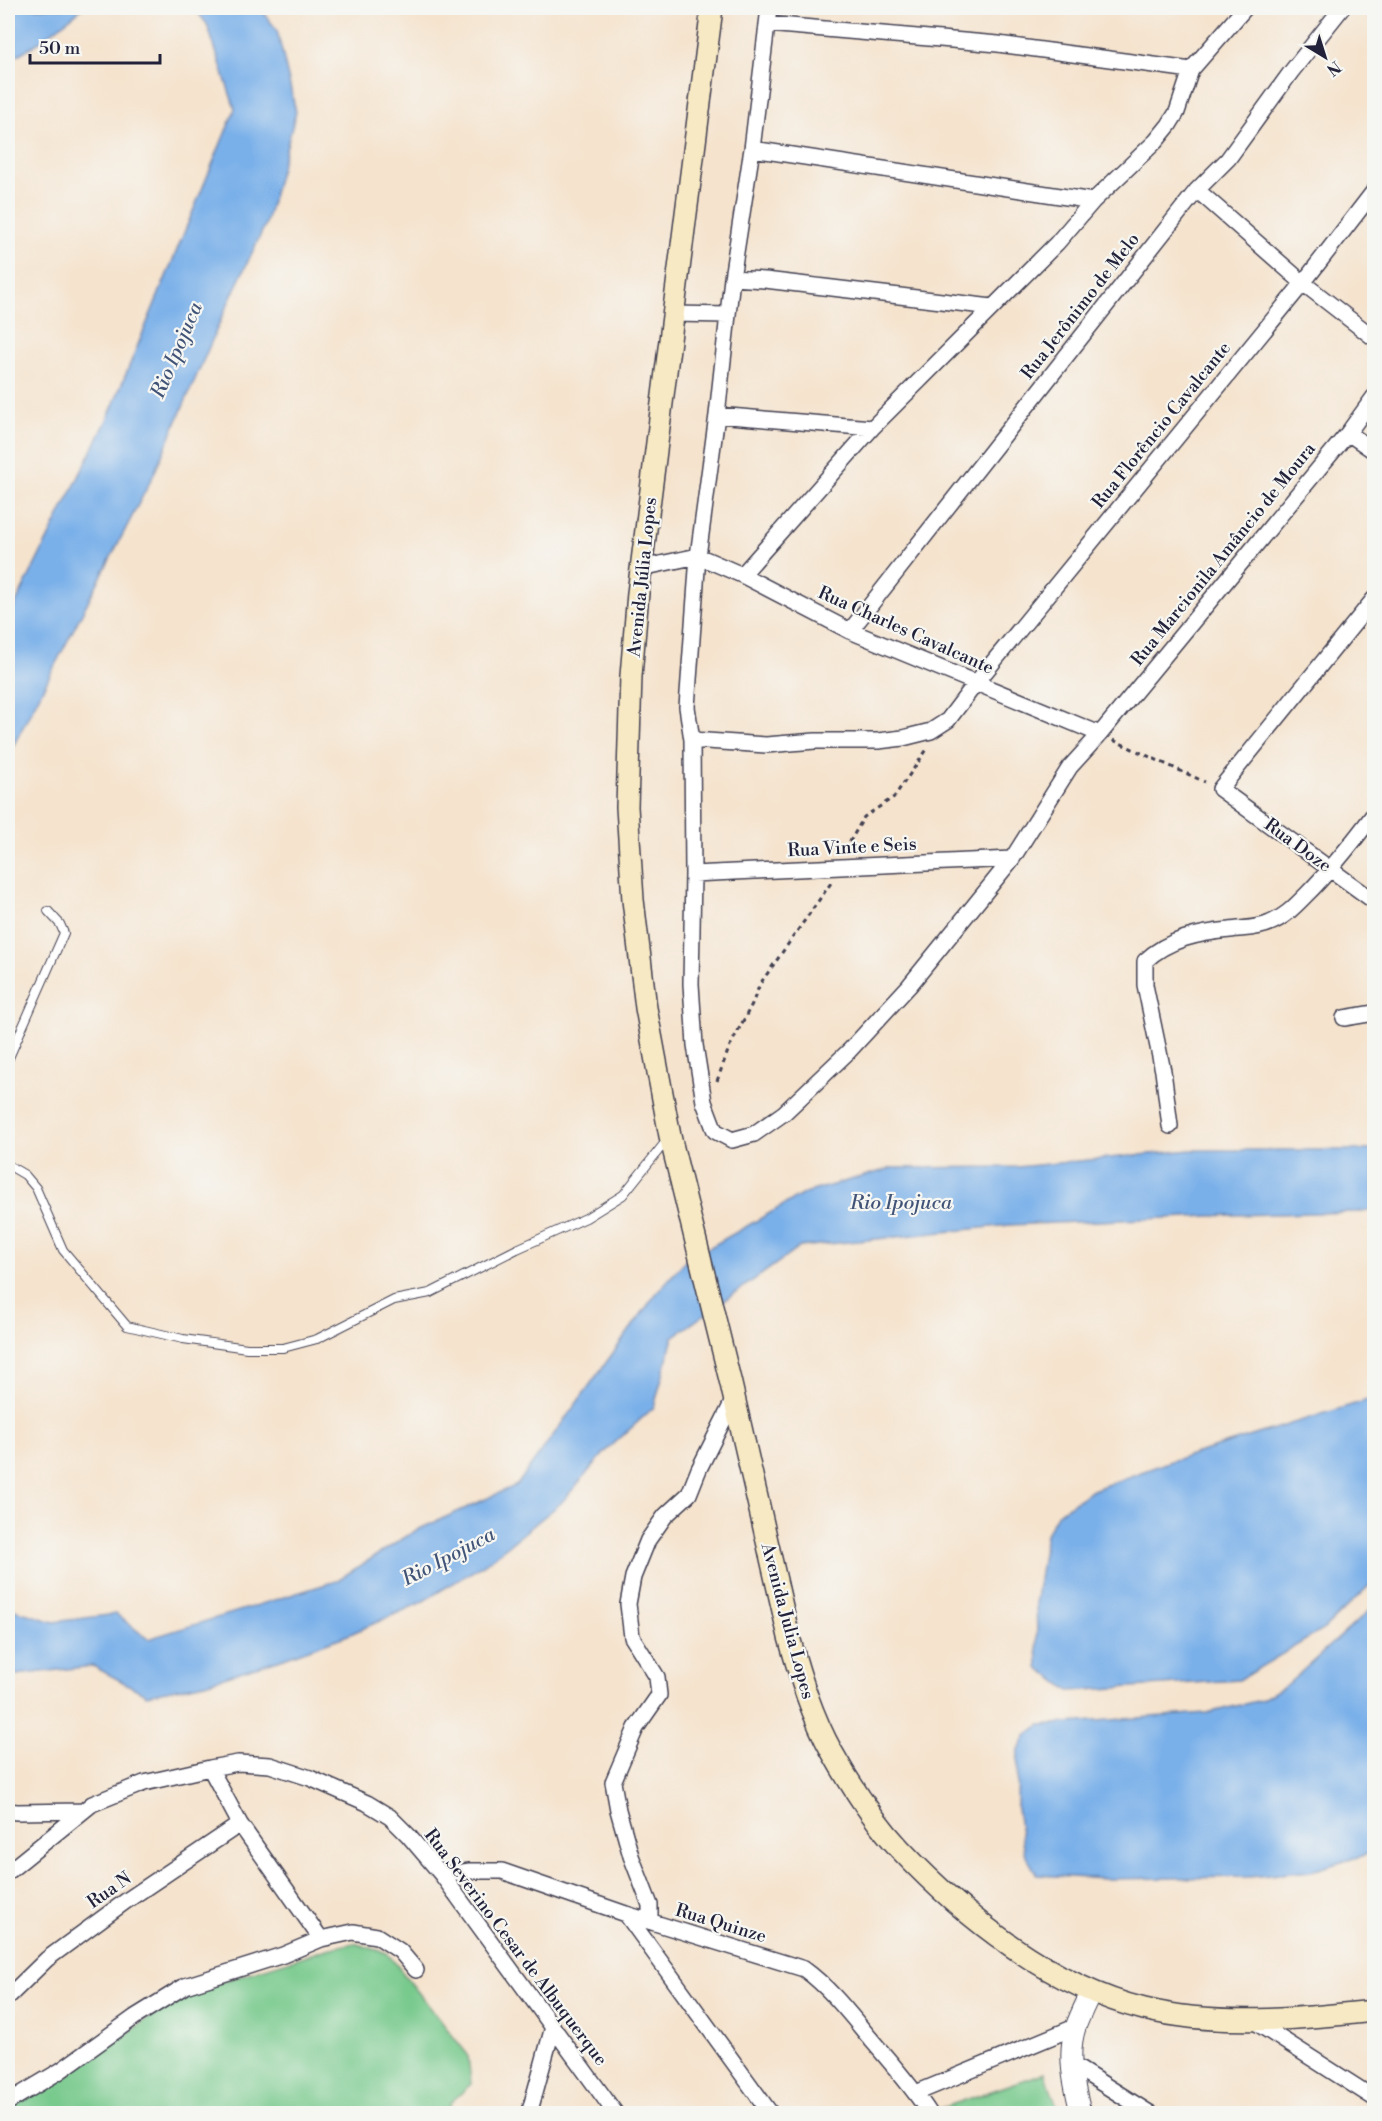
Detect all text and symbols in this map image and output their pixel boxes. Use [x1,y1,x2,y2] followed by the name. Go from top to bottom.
[30,27,160,65] scale bar
[1295,27,1355,87] north arrow
[39,37,81,60] text: 50 m
[1322,56,1345,80] text: N
[1016,228,1145,384] street label: Rua Jerônimo de Melo
[146,298,209,403] water label: Rio Ipojuca
[1087,337,1236,513] street label: Rua Florêncio Cavalcante
[1126,437,1321,671] street label: Rua Marcionila Amâncio de Moura
[623,496,662,659] street label: Avenida Júlia Lopes
[814,581,997,680] street label: Rua Charles Cavalcante
[1260,813,1336,877] street label: Rua Doze
[787,833,917,862] street label: Rua Vinte e Seis
[849,1191,953,1216] water label: Rio Ipojuca
[397,1522,500,1593] water label: Rio Ipojuca
[755,1540,819,1702] street label: Avenida Julia Lopes
[419,1824,612,2070] street label: Rua Severino Cesar de Albuquerque
[83,1867,136,1914] street label: Rua N
[672,1899,769,1948] street label: Rua Quinze

